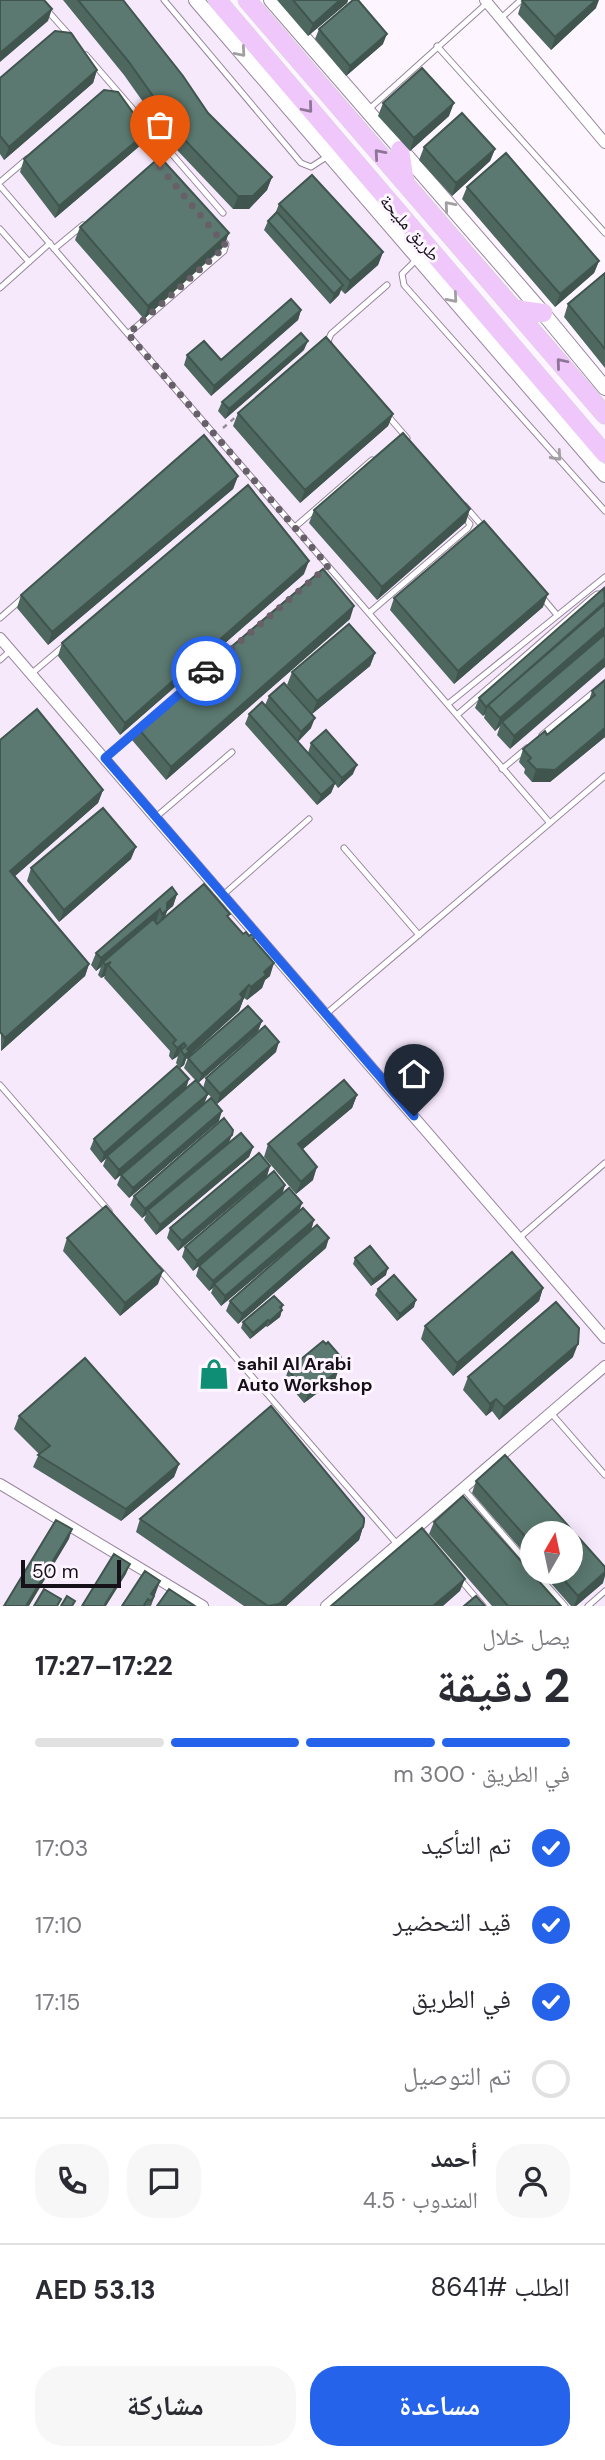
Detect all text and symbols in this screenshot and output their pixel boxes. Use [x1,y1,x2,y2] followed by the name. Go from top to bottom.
[233,44,245,57] one-way arrow
[130,95,190,167] pin
[300,100,312,113] one-way arrow
[141,106,179,144] icon: bag
[375,149,387,162] one-way arrow
[374,190,446,266] street label: طريق مليحة
[445,201,457,214] one-way arrow
[445,290,457,303] one-way arrow
[557,358,569,371] one-way arrow
[548,448,561,461] one-way arrow
[171,636,241,706] courier
[187,652,225,690] icon: car
[384,1044,444,1116] pin
[395,1055,433,1093] icon: home
[237,1352,373,1397] place label: sahil Al Arabi Auto Workshop
[197,1357,231,1391] shop icon: sahil Al Arabi Auto Workshop
[520,1521,583,1584] north arrow
[520,1521,583,1584] map controls
[21,1557,121,1589] scale bar
[32,1559,79,1584] text: 50 m
[482,1622,570,1652] text: يصل خلال
[35,1649,173,1683] text: 17:22–17:27
[436,1656,570,1716] text: 2 دقيقة
[393,1759,570,1789] text: في الطريق · 300 m
[421,1828,511,1862] text: تم التأكيد
[532,1829,570,1867] icon: check
[35,1833,88,1863] text: 17:03
[393,1905,511,1939] text: قيد التحضير
[532,1906,570,1944] icon: check
[35,1910,82,1940] text: 17:10
[411,1982,511,2016] text: في الطريق
[532,1983,570,2021] icon: check
[35,1987,80,2017] text: 17:15
[403,2059,511,2093] text: تم التوصيل
[430,2141,478,2175] text: أحمد
[35,2144,109,2218] button: phone
[127,2144,201,2218] button: chat
[496,2144,570,2218] button: person
[363,2185,478,2215] text: المندوب · 4.5
[430,2270,570,2304] text: الطلب #8641
[35,2273,156,2307] text: AED 53.13
[35,2366,296,2446] button: مشاركة
[310,2366,570,2446] button: مساعدة

